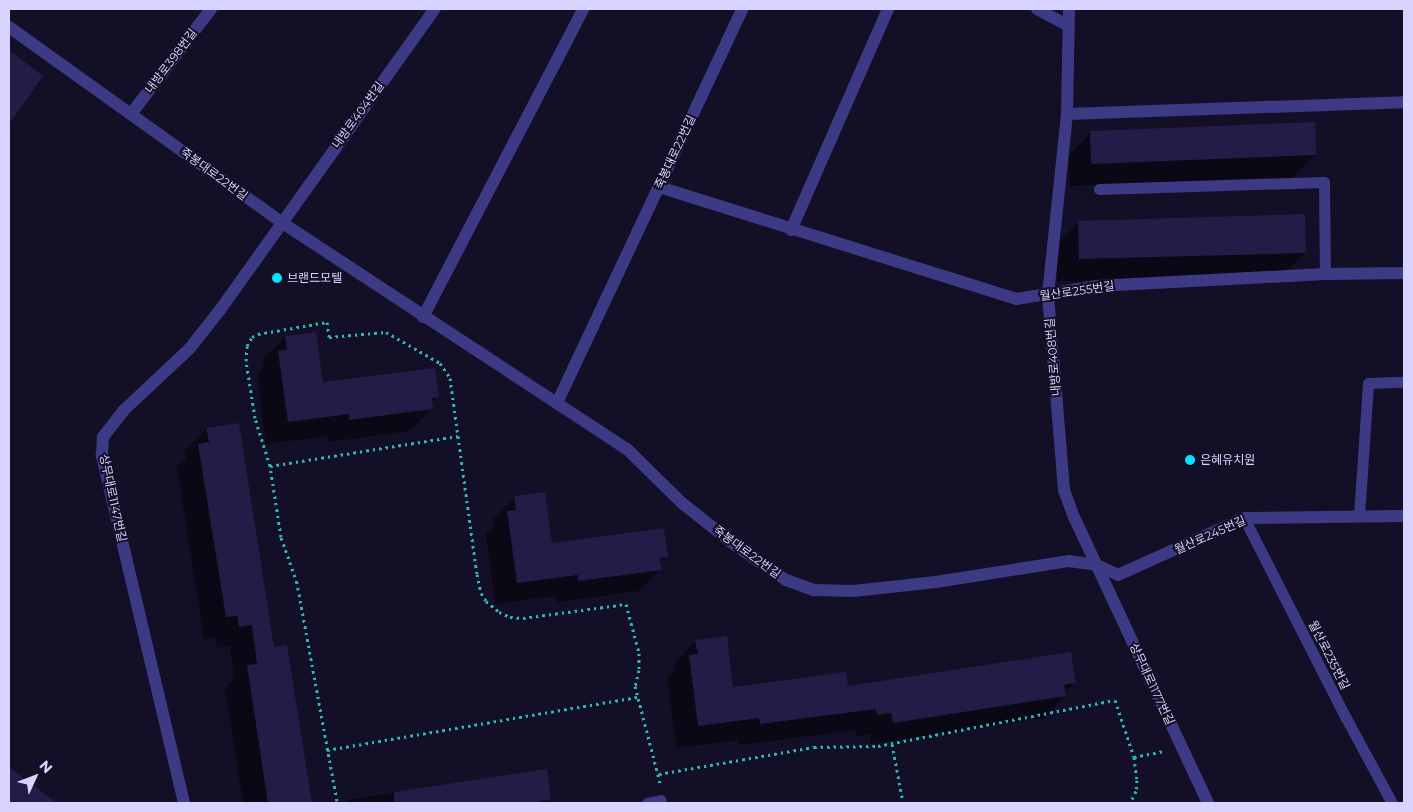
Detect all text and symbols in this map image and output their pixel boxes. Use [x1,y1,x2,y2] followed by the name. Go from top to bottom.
[142,26,200,96] street label: 내방로398번길
[329,79,387,151] street label: 내방로404번길
[652,113,698,191] street label: 죽봉대로22번길
[177,145,251,203] street label: 죽봉대로22번길
[287,271,342,285] place label: 브랜드모텔
[271,272,283,284] marker: 브랜드모텔
[1039,279,1115,303] street label: 월산로255번길
[1042,317,1064,397] street label: 내방로408번길
[97,453,129,543] street label: 상무대로1147번길
[1200,453,1255,467] place label: 은혜유치원
[1184,454,1196,466] marker: 은혜유치원
[1172,513,1248,557] street label: 월산로245번길
[710,523,784,581] street label: 죽봉대로22번길
[1305,618,1353,692] street label: 월산로235번길
[1127,641,1177,727] street label: 상무대로1177번길
[10,752,60,802] north arrow
[36,756,56,777] text: N

